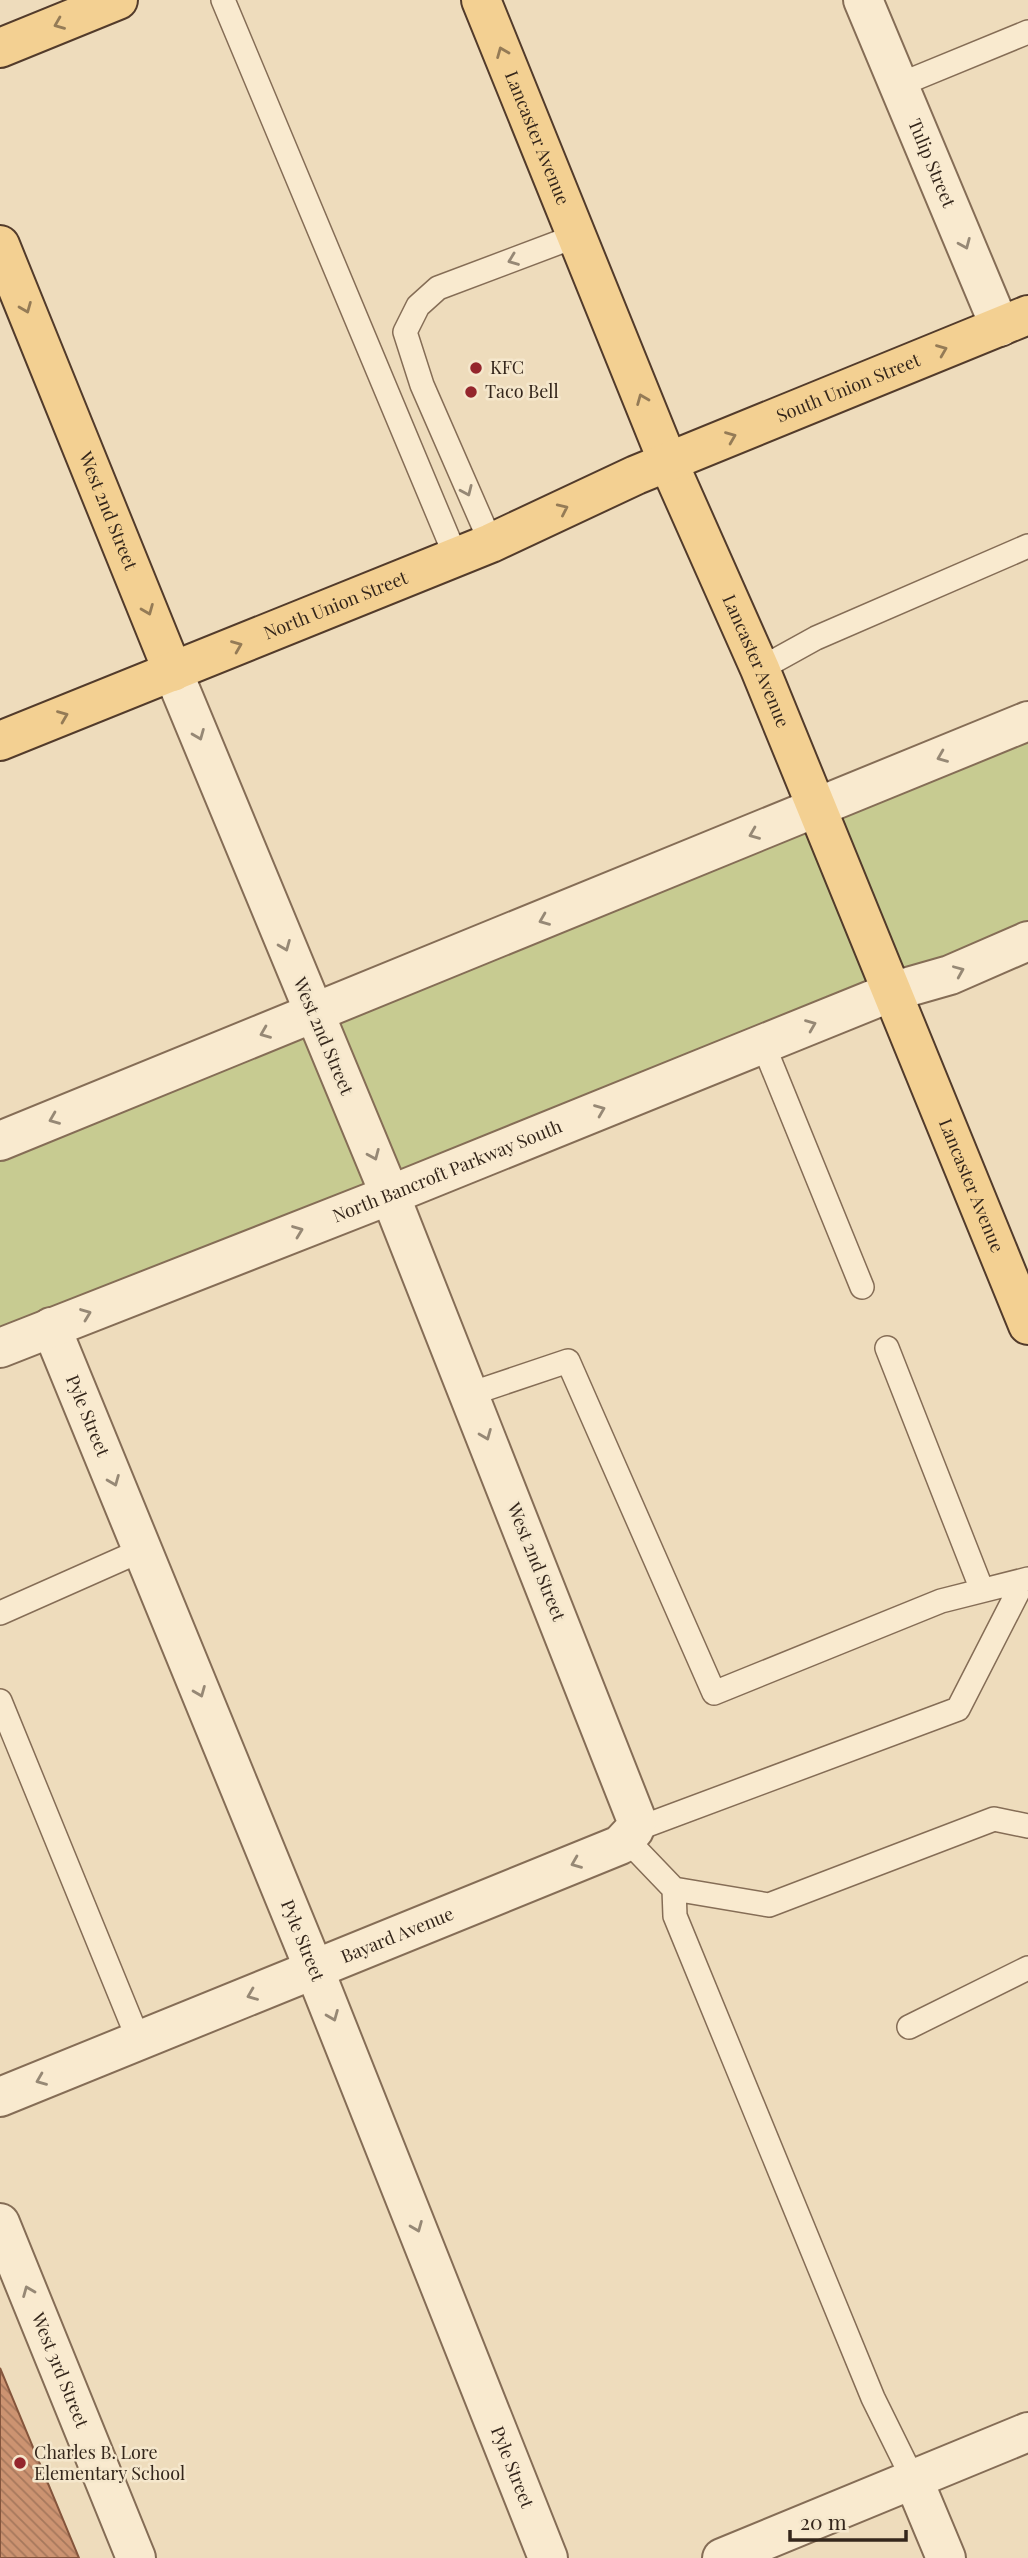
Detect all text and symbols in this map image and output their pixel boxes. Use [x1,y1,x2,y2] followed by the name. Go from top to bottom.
[54,16,67,30] one-way arrow
[496,47,510,59] one-way arrow
[500,67,576,208] street label: Lancaster Avenue
[903,115,962,211] street label: Tulip Street
[957,237,971,249] one-way arrow
[507,252,519,266] one-way arrow
[17,302,31,314] one-way arrow
[935,345,947,359] one-way arrow
[773,347,924,427] street label: South Union Street
[490,355,524,379] place label: KFC
[468,360,484,376] marker: KFC
[485,379,559,403] place label: Taco Bell
[463,384,479,400] marker: Taco Bell
[637,394,651,406] one-way arrow
[725,431,737,445] one-way arrow
[74,447,144,574] street label: West 2nd Street
[459,484,473,496] one-way arrow
[556,504,568,518] one-way arrow
[260,565,411,644] street label: North Union Street
[717,590,796,731] street label: Lancaster Avenue
[140,603,154,615] one-way arrow
[229,640,242,654] one-way arrow
[57,710,69,724] one-way arrow
[191,728,205,740] one-way arrow
[937,748,949,762] one-way arrow
[749,825,761,839] one-way arrow
[538,911,550,925] one-way arrow
[277,939,291,951] one-way arrow
[952,965,965,979] one-way arrow
[288,972,360,1099] street label: West 2nd Street
[805,1019,817,1033] one-way arrow
[259,1025,272,1039] one-way arrow
[593,1104,606,1118] one-way arrow
[49,1110,61,1124] one-way arrow
[329,1114,566,1227] street label: North Bancroft Parkway South
[934,1115,1010,1256] street label: Lancaster Avenue
[365,1148,379,1160] one-way arrow
[292,1225,304,1239] one-way arrow
[80,1308,92,1322] one-way arrow
[61,1371,116,1460] street label: Pyle Street
[477,1428,491,1440] one-way arrow
[106,1475,120,1487] one-way arrow
[502,1498,572,1625] street label: West 2nd Street
[192,1685,206,1697] one-way arrow
[571,1854,583,1868] one-way arrow
[276,1896,331,1985] street label: Pyle Street
[337,1901,457,1968] street label: Bayard Avenue
[247,1986,259,2000] one-way arrow
[324,2009,338,2021] one-way arrow
[36,2072,48,2086] one-way arrow
[408,2221,422,2233] one-way arrow
[22,2285,36,2297] one-way arrow
[26,2308,95,2432] street label: West 3rd Street
[486,2423,540,2512] street label: Pyle Street
[34,2440,185,2485] place label: Charles B. Lore Elementary School
[12,2455,28,2471] marker: Charles B. Lore Elementary School
[790,2498,906,2542] scale bar
[800,2507,847,2535] text: 20 m

